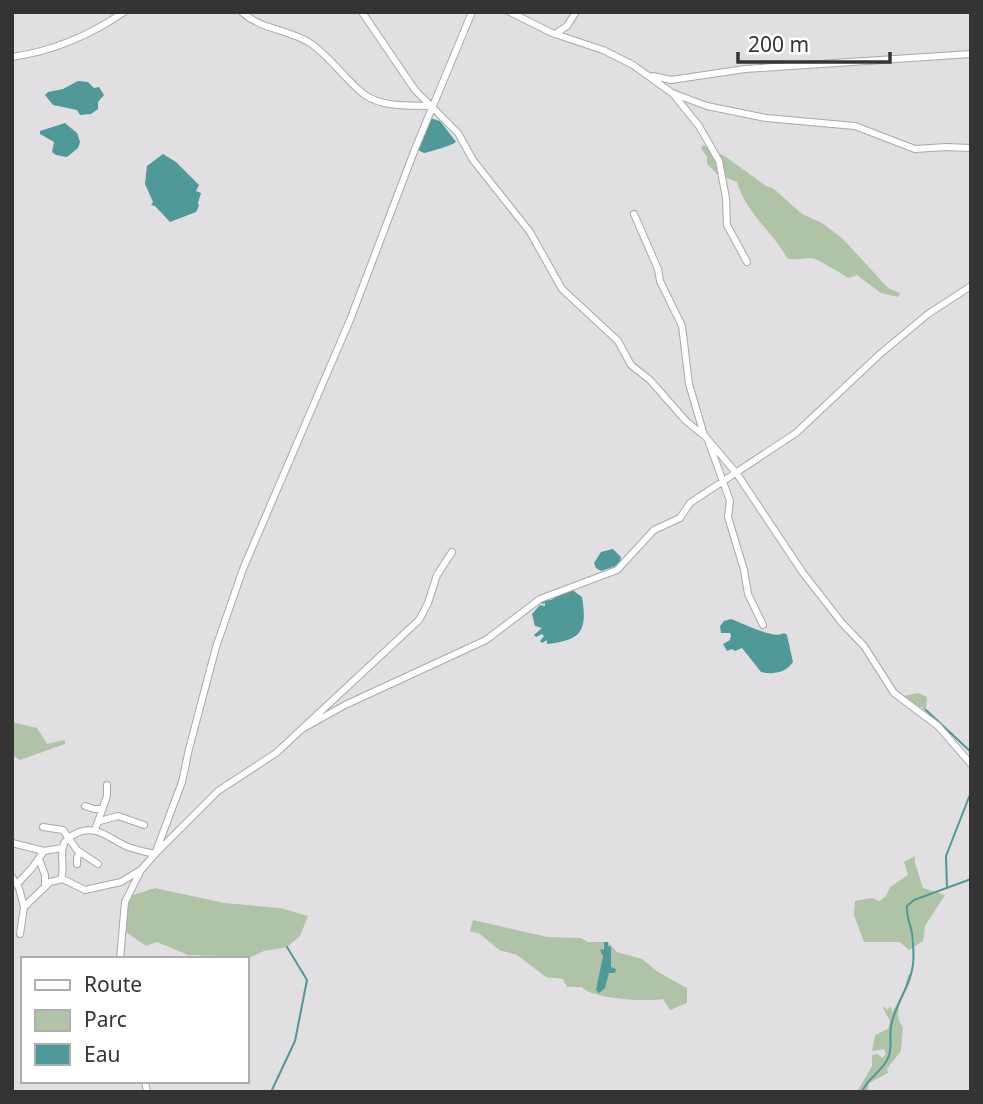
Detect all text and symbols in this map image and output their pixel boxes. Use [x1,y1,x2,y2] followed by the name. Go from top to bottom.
[738,21,890,65] scale bar
[748,30,809,58] text: 200 m
[21,957,248,1083] legend
[84,970,142,998] text: Route
[84,1005,127,1033] text: Parc
[84,1040,120,1068] text: Eau

